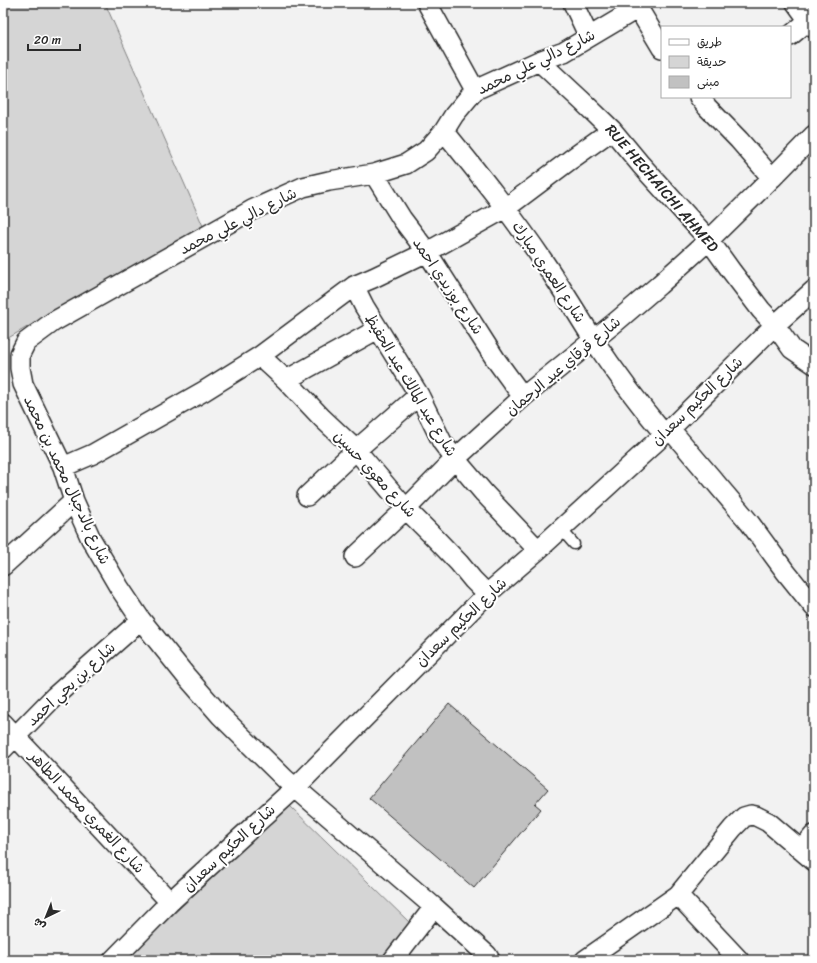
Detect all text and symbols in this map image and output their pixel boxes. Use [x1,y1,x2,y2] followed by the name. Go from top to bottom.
[472,22,600,102] street label: شارع دالي علي محمد
[28,26,80,52] scale bar
[661,26,791,98] legend
[34,29,61,51] text: 20 m
[697,31,722,53] text: طريق
[697,51,726,73] text: حديقة
[697,71,720,93] text: مبنى
[599,118,725,258] street label: RUE HECHAICHI AHMED
[175,180,301,262] street label: شارع دالي علي محمد
[505,216,593,328] street label: شارع العمري مبارك
[406,232,490,340] street label: شارع بوزيدي احمد
[358,308,464,462] street label: شارع عبد المالك عبد الحفيظ
[499,310,627,422] street label: شارع قرقاي عبد الرحمان
[645,350,749,452] street label: شارع الحكيم سعدان
[16,391,118,569] street label: شارع بالدجبال محمد بن محمد
[327,424,423,524] street label: شارع معوي حسين
[409,571,513,673] street label: شارع الحكيم سعدان
[20,635,122,733] street label: شارع بن يحي احمد
[21,743,151,880] street label: شارع الغمري محمد الطاهر
[176,798,282,898] street label: شارع الحكيم سعدان
[26,897,66,937] north arrow
[29,913,50,935] text: ش

